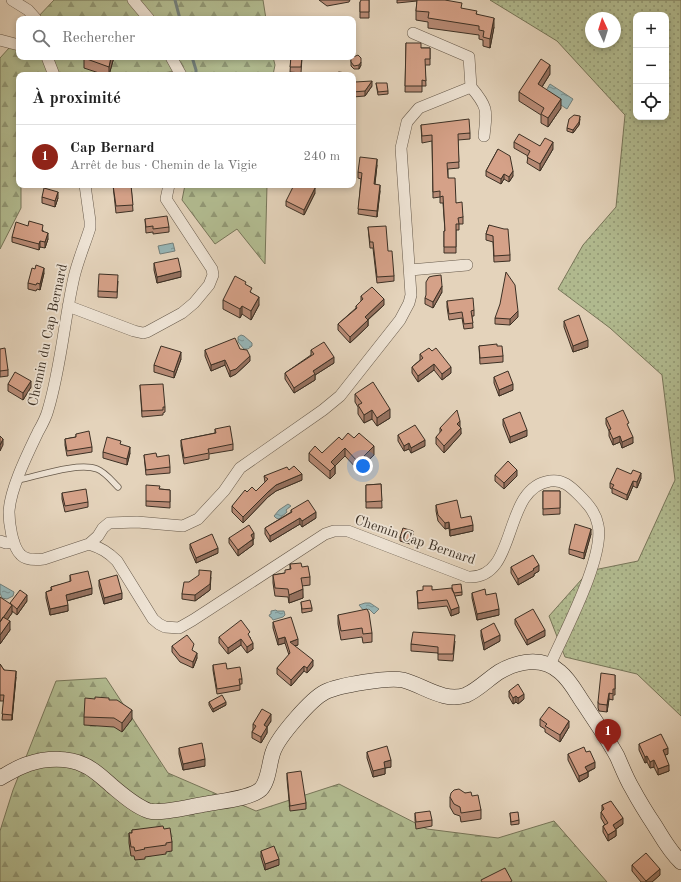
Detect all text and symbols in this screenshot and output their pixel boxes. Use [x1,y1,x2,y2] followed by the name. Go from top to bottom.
[585,12,621,48] north arrow
[633,12,669,120] map controls
[633,12,669,48] button: +
[16,16,356,60] search box
[30,27,52,49] icon: search
[62,31,135,46] text: Rechercher
[633,48,669,84] button: −
[633,84,669,120] button: locate
[32,90,121,107] text: À proximité
[70,141,155,156] text: Cap Bernard
[41,150,49,163] text: 1
[303,150,340,163] text: 240 m
[70,159,257,172] text: Arrêt de bus · Chemin de la Vigie
[26,262,70,408] street label: Chemin du Cap Bernard
[353,456,373,476] your location
[353,513,477,567] street label: Chemin Cap Bernard
[595,719,621,752] pin: 1

